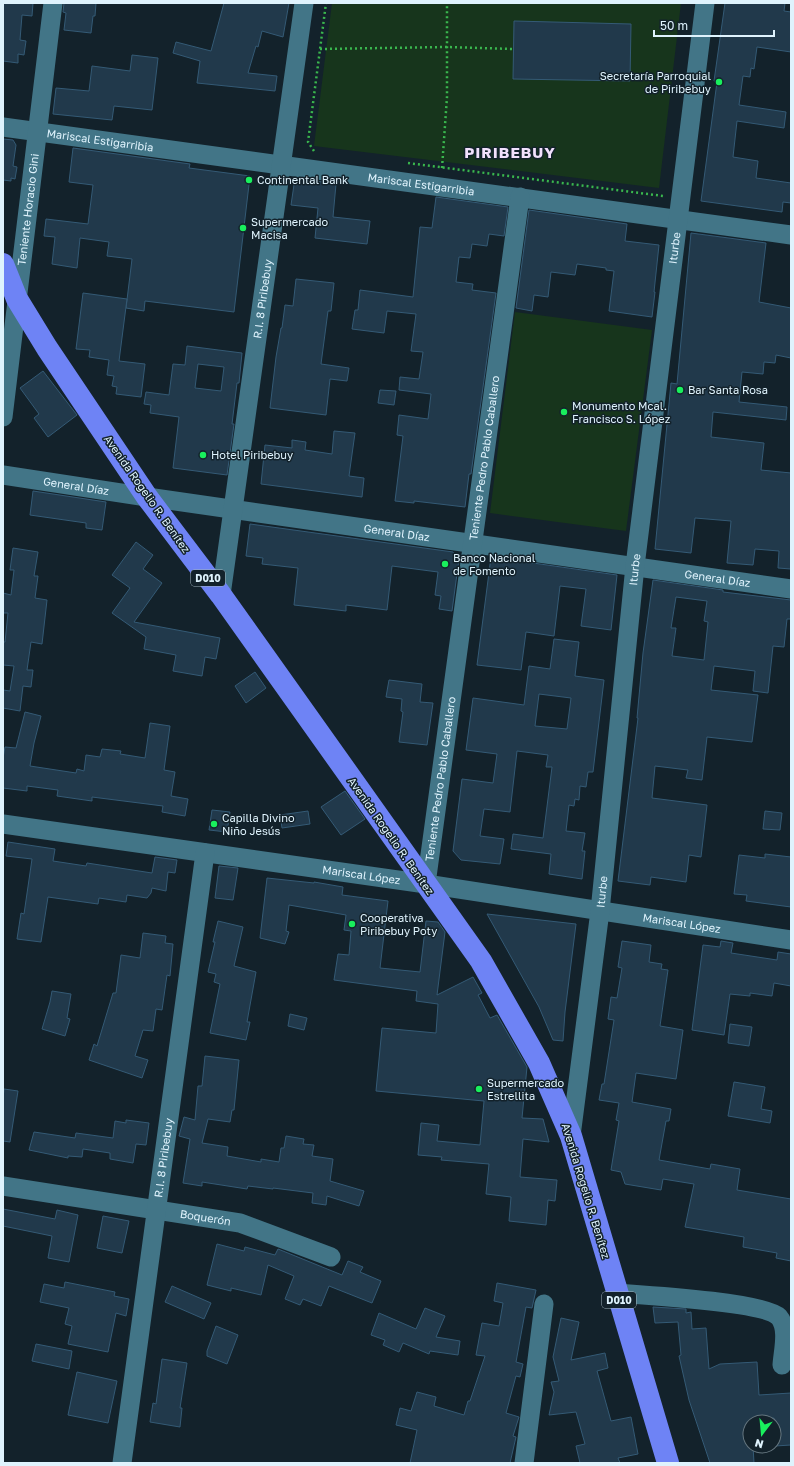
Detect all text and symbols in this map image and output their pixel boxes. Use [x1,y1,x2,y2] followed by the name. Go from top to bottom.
[654,12,774,38] scale bar
[660,18,688,33] text: 50 m
[600,69,711,95] place label: Secretaría Parroquial de Piribebuy
[714,77,724,87] marker: Secretaría Parroquial de Piribebuy
[46,126,154,154] street label: Mariscal Estigarribia
[464,143,556,161] district label: PIRIBEBUY
[14,153,41,266] street label: Teniente Horacio Gini
[367,170,475,198] street label: Mariscal Estigarribia
[257,173,348,186] place label: Continental Bank
[244,175,254,185] marker: Continental Bank
[251,215,328,241] place label: Supermercado Macisa
[238,223,248,233] marker: Supermercado Macisa
[666,231,682,265] street label: Iturbe
[250,258,274,339] street label: R.I. 8 Piribebuy
[466,374,502,541] street label: Teniente Pedro Pablo Caballero
[688,383,768,396] place label: Bar Santa Rosa
[675,385,685,395] marker: Bar Santa Rosa
[572,399,671,425] place label: Monumento Mcal. Francisco S. López
[559,407,569,417] marker: Monumento Mcal. Francisco S. López
[102,432,193,555] street label: Avenida Rogelio R. Benítez
[211,448,293,461] place label: Hotel Piribebuy
[198,450,208,460] marker: Hotel Piribebuy
[42,474,110,497] street label: General Díaz
[363,521,431,543] street label: General Díaz
[453,551,536,577] place label: Banco Nacional de Fomento
[626,553,642,586] street label: Iturbe
[440,559,450,569] marker: Banco Nacional de Fomento
[684,567,752,589] street label: General Díaz
[191,570,225,586] road number: D010
[422,695,458,862] street label: Teniente Pedro Pablo Caballero
[346,774,437,897] street label: Avenida Rogelio R. Benítez
[222,811,295,837] place label: Capilla Divino Niño Jesús
[209,819,219,829] marker: Capilla Divino Niño Jesús
[322,862,402,886] street label: Mariscal López
[593,875,610,908] street label: Iturbe
[642,910,722,935] street label: Mariscal López
[360,911,437,937] place label: Cooperativa Piribebuy Poty
[347,919,357,929] marker: Cooperativa Piribebuy Poty
[487,1076,564,1102] place label: Supermercado Estrellita
[474,1084,484,1094] marker: Supermercado Estrellita
[151,1117,175,1198] street label: R.I. 8 Piribebuy
[560,1122,613,1260] street label: Avenida Rogelio R. Benítez
[179,1207,232,1228] street label: Boquerón
[602,1292,636,1308] road number: D010
[742,1414,782,1454] north arrow
[753,1437,765,1451] text: N

